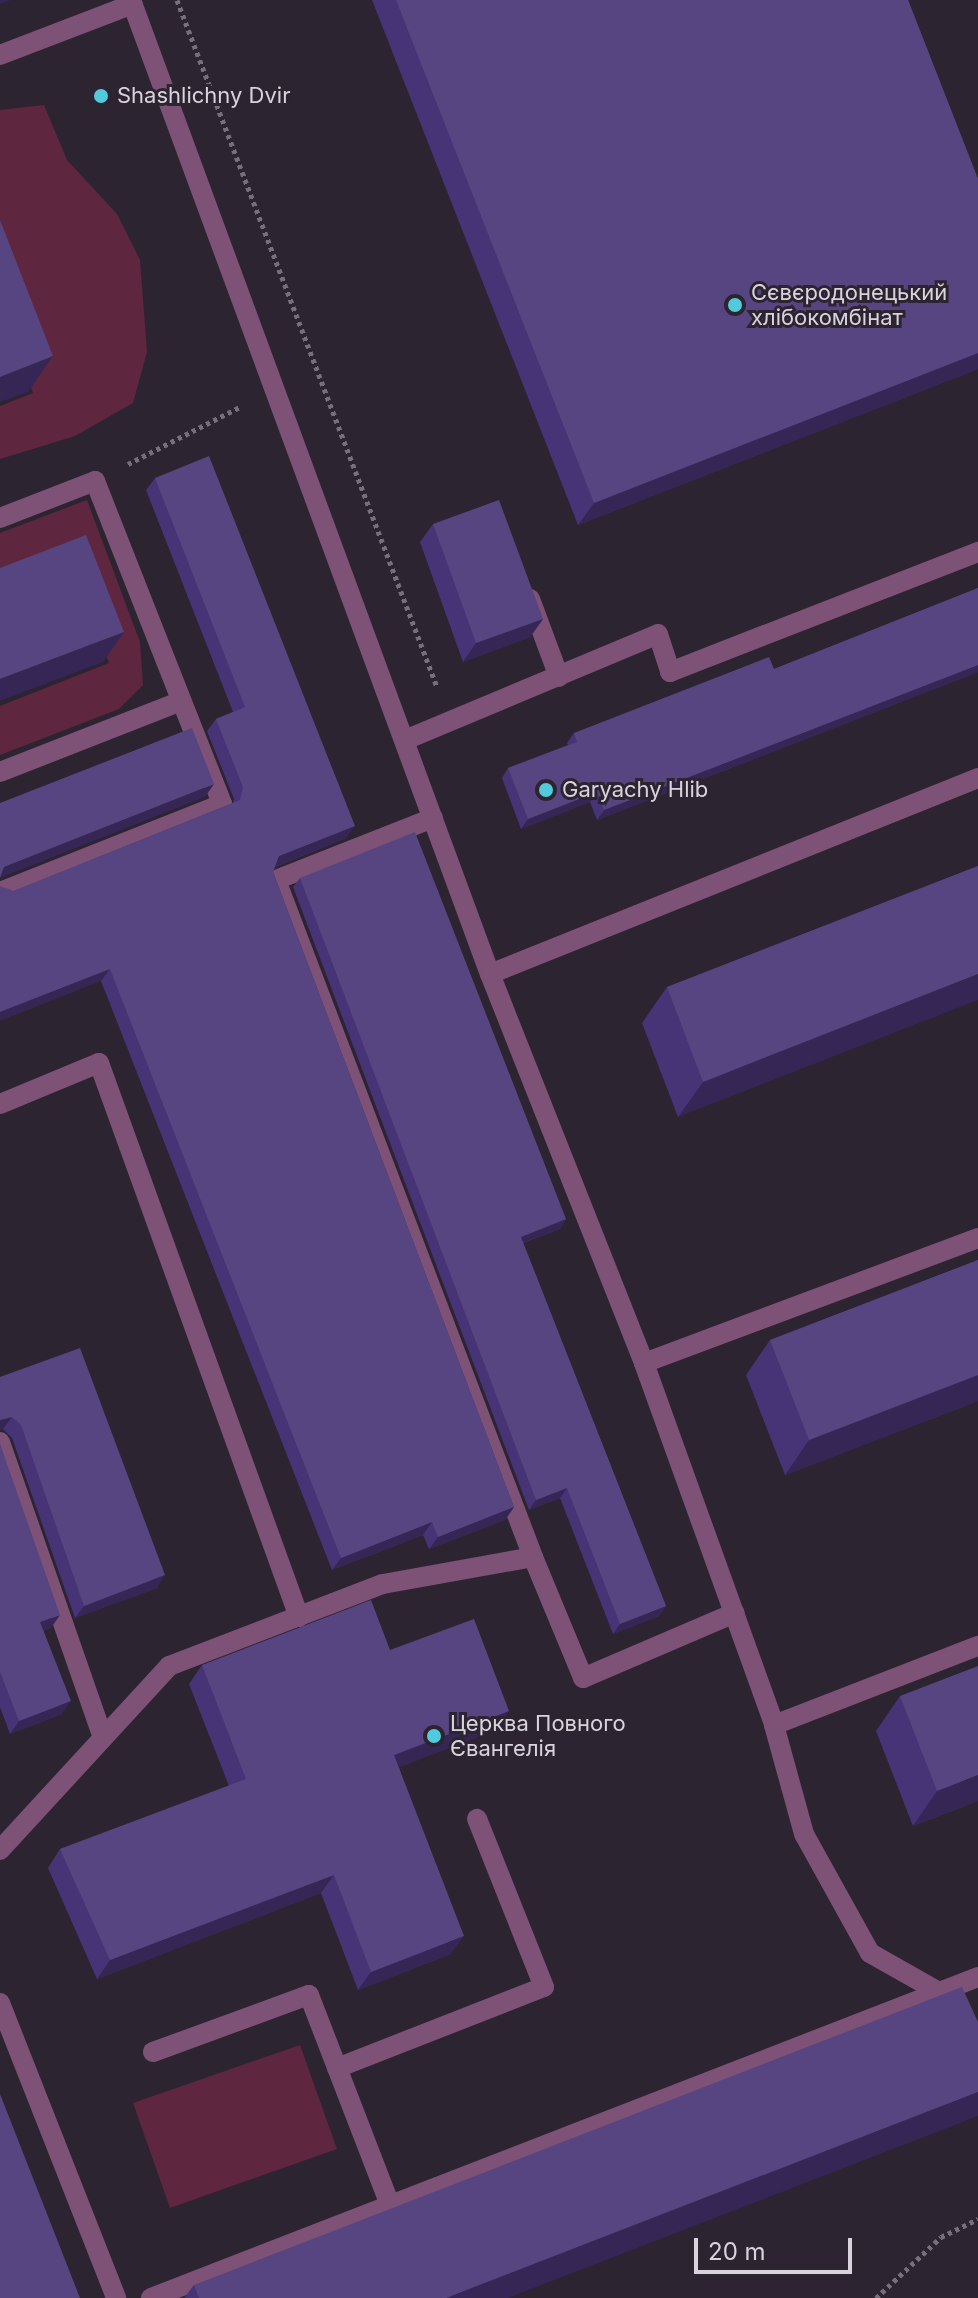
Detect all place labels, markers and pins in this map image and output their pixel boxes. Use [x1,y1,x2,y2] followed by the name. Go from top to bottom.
[117,83,290,109] place label: Shashlichny Dvir
[92,87,110,105] marker: Shashlichny Dvir
[751,279,947,330] place label: Сєвєродонецький хлібокомбінат
[726,296,744,314] marker: Сєвєродонецький хлібокомбінат
[562,777,708,803] place label: Garyachy Hlib
[537,781,555,799] marker: Garyachy Hlib
[450,1710,626,1762] place label: Церква Повного Євангелія
[425,1727,443,1745] marker: Церква Повного Євангелія

